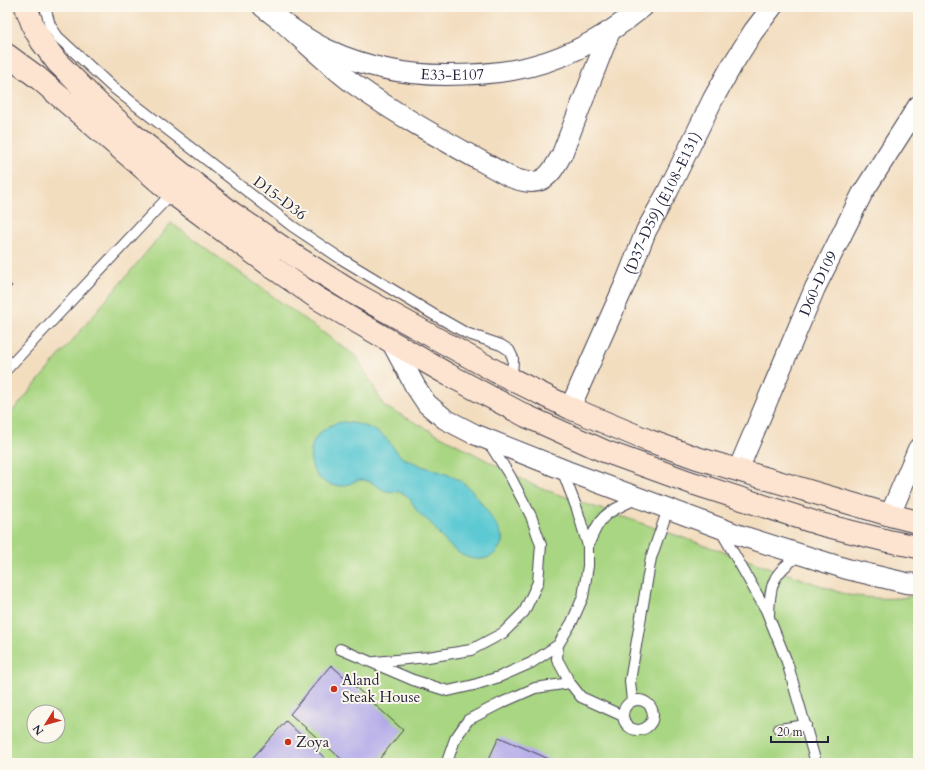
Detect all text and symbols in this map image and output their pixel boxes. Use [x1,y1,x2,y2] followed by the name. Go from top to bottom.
[420,64,485,85] street label: E33-E107
[620,128,705,277] street label: (D37-D59) (E108-E131)
[249,171,311,225] street label: D15-D36
[794,247,842,319] street label: D60-D109
[342,670,420,707] place label: Aland Steak House
[329,684,339,694] marker: Aland Steak House
[26,704,66,744] north arrow
[771,718,828,744] scale bar
[29,721,47,738] text: N
[777,724,804,740] text: 20 m
[296,732,330,752] place label: Zoya
[283,737,293,747] marker: Zoya

